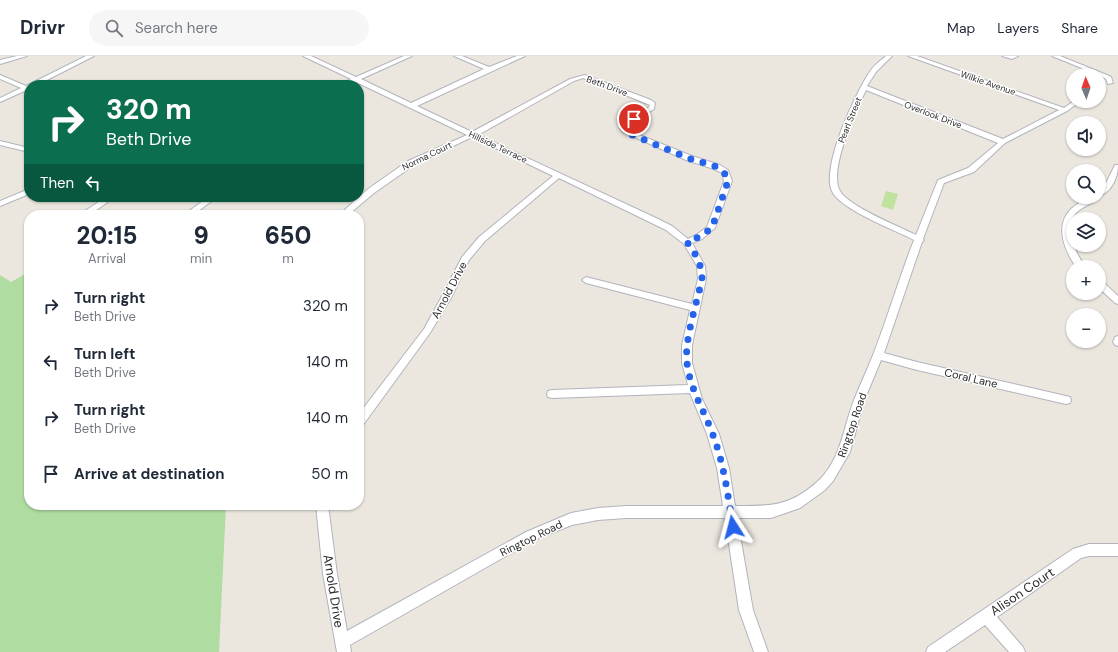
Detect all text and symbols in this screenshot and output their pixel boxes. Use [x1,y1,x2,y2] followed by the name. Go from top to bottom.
[89,10,369,46] search box
[20,15,65,40] text: Drivr
[103,17,125,39] icon: search
[135,18,218,38] text: Search here
[947,19,975,37] text: Map
[997,19,1039,37] text: Layers
[1061,19,1098,37] text: Share
[959,68,1017,98] street label: Wilkie Avenue
[1066,68,1106,108] north arrow
[1066,68,1106,348] map controls
[585,73,629,99] street label: Beth Drive
[106,91,192,128] text: 320 m
[835,95,865,145] street label: Pearl Street
[40,96,92,148] icon: right
[902,98,964,132] street label: Overlook Drive
[617,102,651,136] pin
[623,108,645,130] icon: arrive
[1066,116,1106,156] button: sound
[106,127,192,151] text: Beth Drive
[467,128,529,166] street label: Hillside Terrace
[400,139,454,173] street label: Norma Court
[1066,164,1106,204] button: search
[82,172,104,194] icon: left
[40,173,74,193] text: Then
[1066,212,1106,252] button: layers
[77,220,137,251] text: 20:15
[193,220,209,251] text: 9
[265,220,311,251] text: 650
[88,250,126,267] text: Arrival
[190,250,212,267] text: min
[282,250,294,267] text: m
[428,259,470,321] street label: Arnold Drive
[1066,260,1106,300] button: +
[74,288,145,308] text: Turn right
[40,295,62,317] icon: right
[303,296,348,316] text: 320 m
[74,308,136,325] text: Beth Drive
[1066,308,1106,348] button: −
[74,344,135,364] text: Turn left
[40,351,62,373] icon: left
[307,352,348,372] text: 140 m
[74,364,136,381] text: Beth Drive
[943,365,999,391] street label: Coral Lane
[834,391,870,459] street label: Ringtop Road
[74,400,145,420] text: Turn right
[40,407,62,429] icon: right
[307,408,348,428] text: 140 m
[74,420,136,437] text: Beth Drive
[40,463,62,485] icon: arrive
[74,464,225,484] text: Arrive at destination
[311,464,348,484] text: 50 m
[712,506,754,548] position arrow
[497,517,565,559] street label: Ringtop Road
[319,553,348,629] street label: Arnold Drive
[987,564,1058,619] street label: Alison Court

